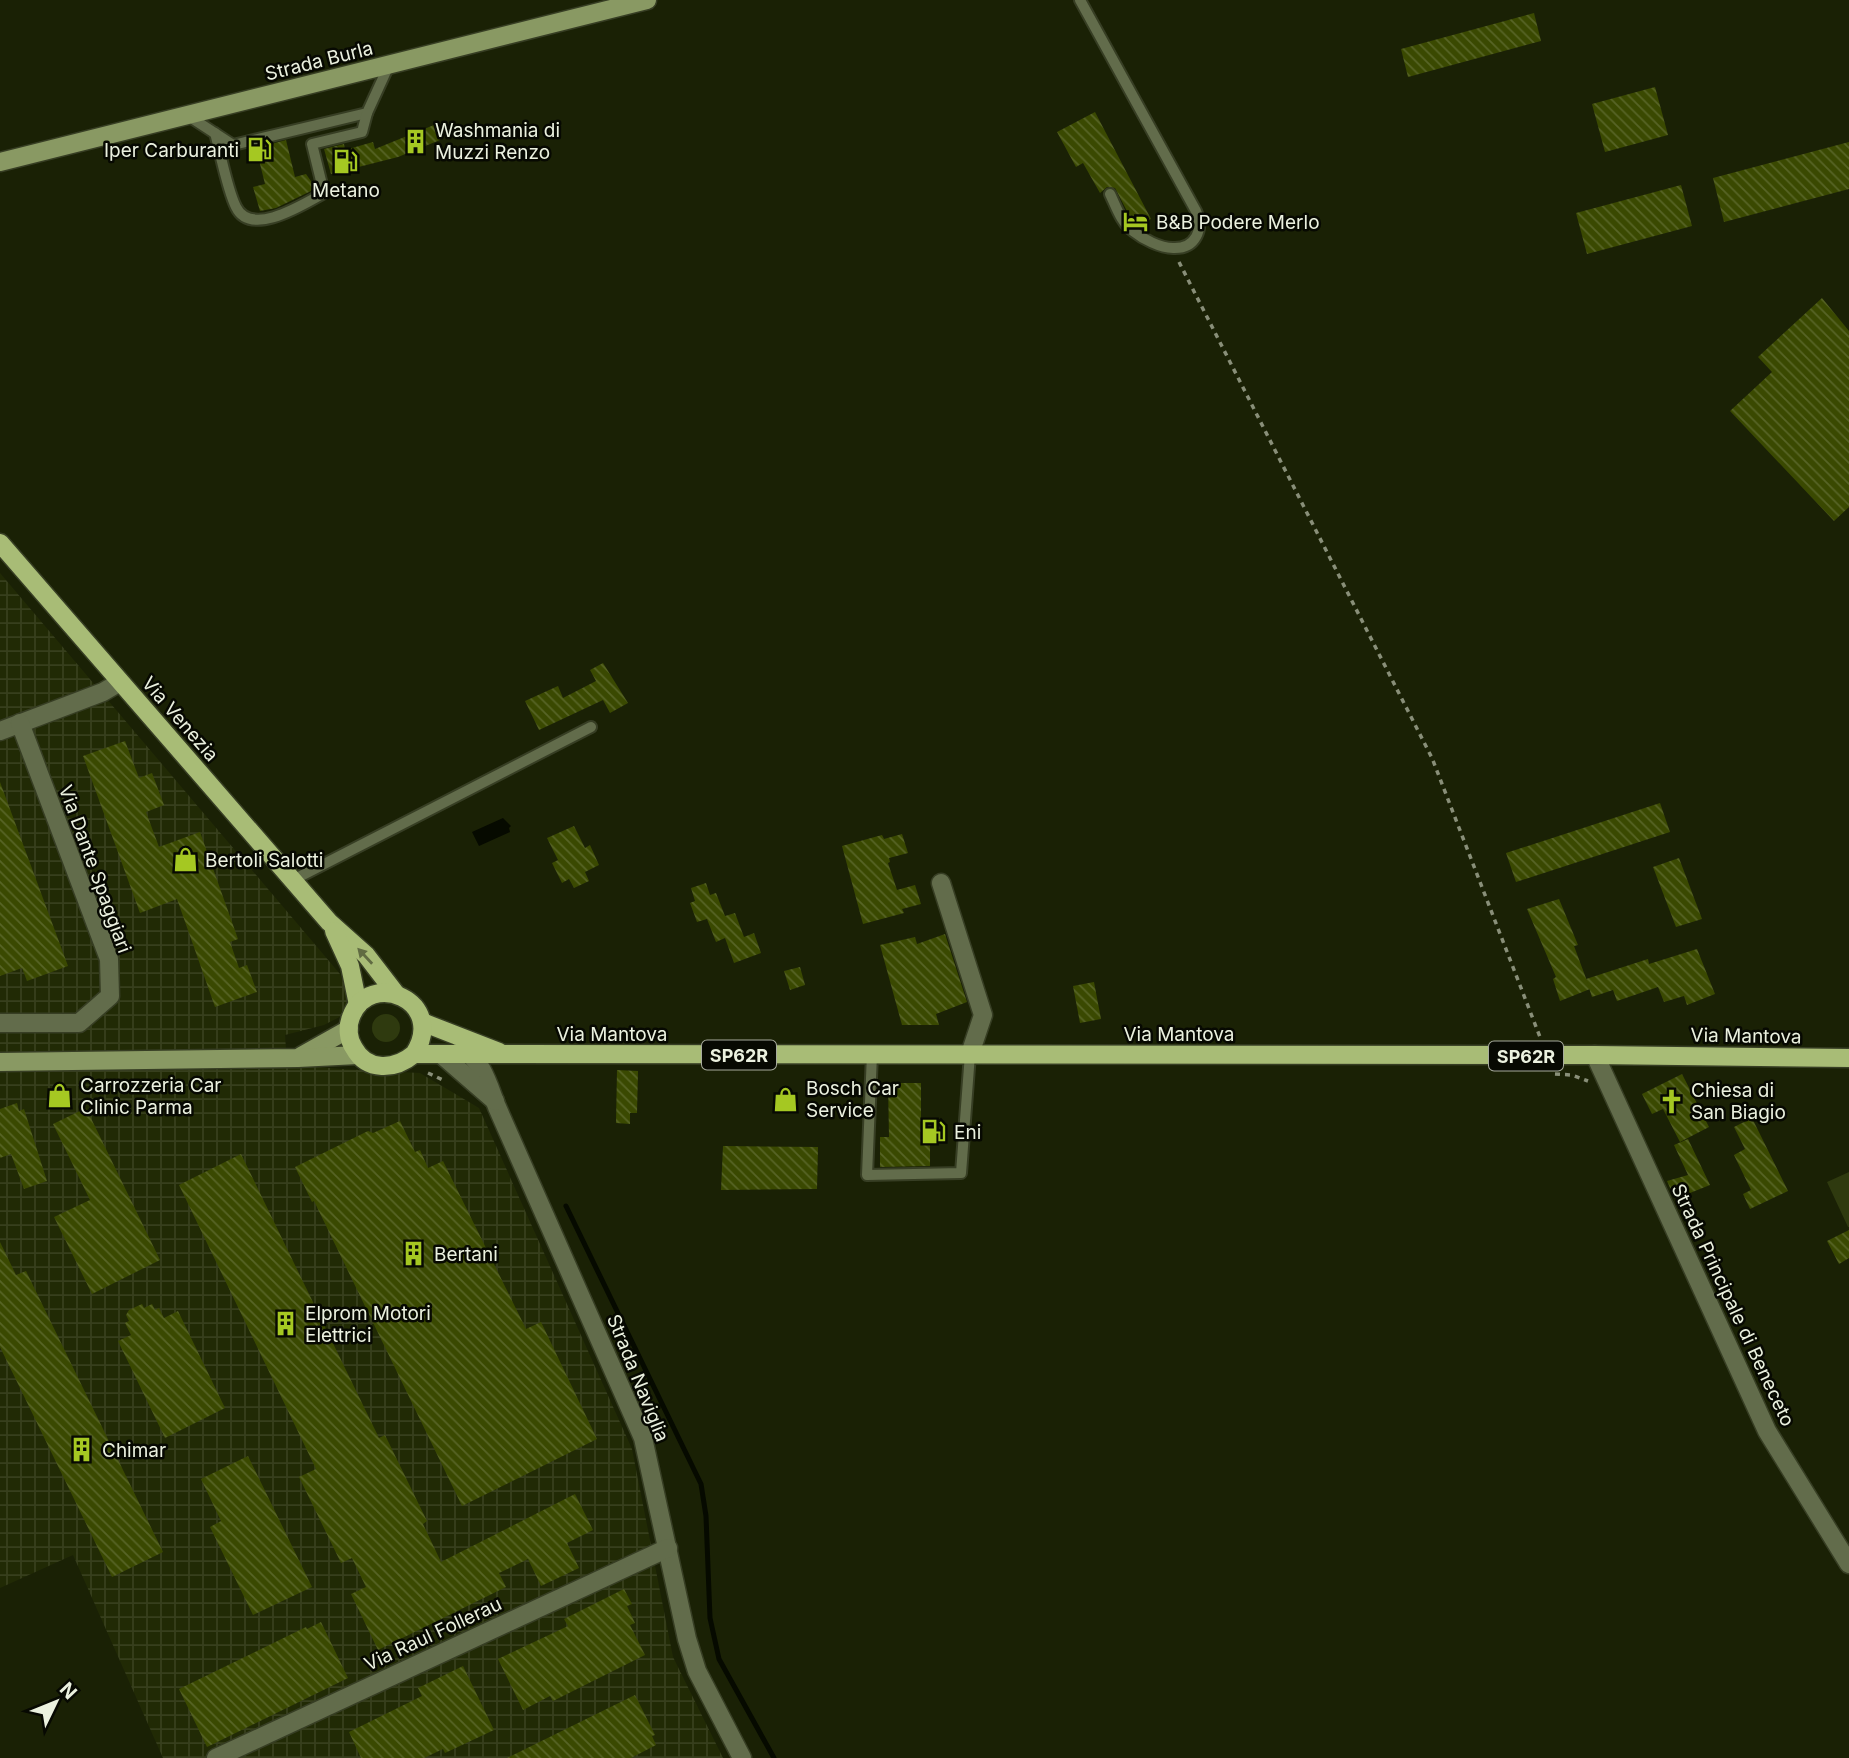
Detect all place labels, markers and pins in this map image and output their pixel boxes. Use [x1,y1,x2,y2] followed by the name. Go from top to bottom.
[435,119,560,164] place label: Washmania di Muzzi Renzo
[401,127,429,155] building icon: Washmania di Muzzi Renzo
[245,136,273,164] fuel station icon: Iper Carburanti
[104,139,239,162] place label: Iper Carburanti
[332,148,360,176] fuel station icon: Metano
[312,179,380,202] place label: Metano
[1122,208,1150,236] hotel icon: B&B Podere Merlo
[1156,211,1320,234] place label: B&B Podere Merlo
[171,846,199,874] shop icon: Bertoli Salotti
[205,849,323,872] place label: Bertoli Salotti
[80,1074,222,1119] place label: Carrozzeria Car Clinic Parma
[806,1077,899,1122] place label: Bosch Car Service
[1691,1079,1786,1124] place label: Chiesa di San Biagio
[46,1082,74,1110] shop icon: Carrozzeria Car Clinic Parma
[772,1085,800,1113] shop icon: Bosch Car Service
[1657,1087,1685,1115] church icon: Chiesa di San Biagio
[920,1118,948,1146] fuel station icon: Eni
[954,1121,981,1144] place label: Eni
[400,1240,428,1268] building icon: Bertani
[434,1243,498,1266] place label: Bertani
[305,1302,431,1347] place label: Elprom Motori Elettrici
[271,1310,299,1338] building icon: Elprom Motori Elettrici
[68,1436,96,1464] building icon: Chimar
[102,1439,166,1462] place label: Chimar

